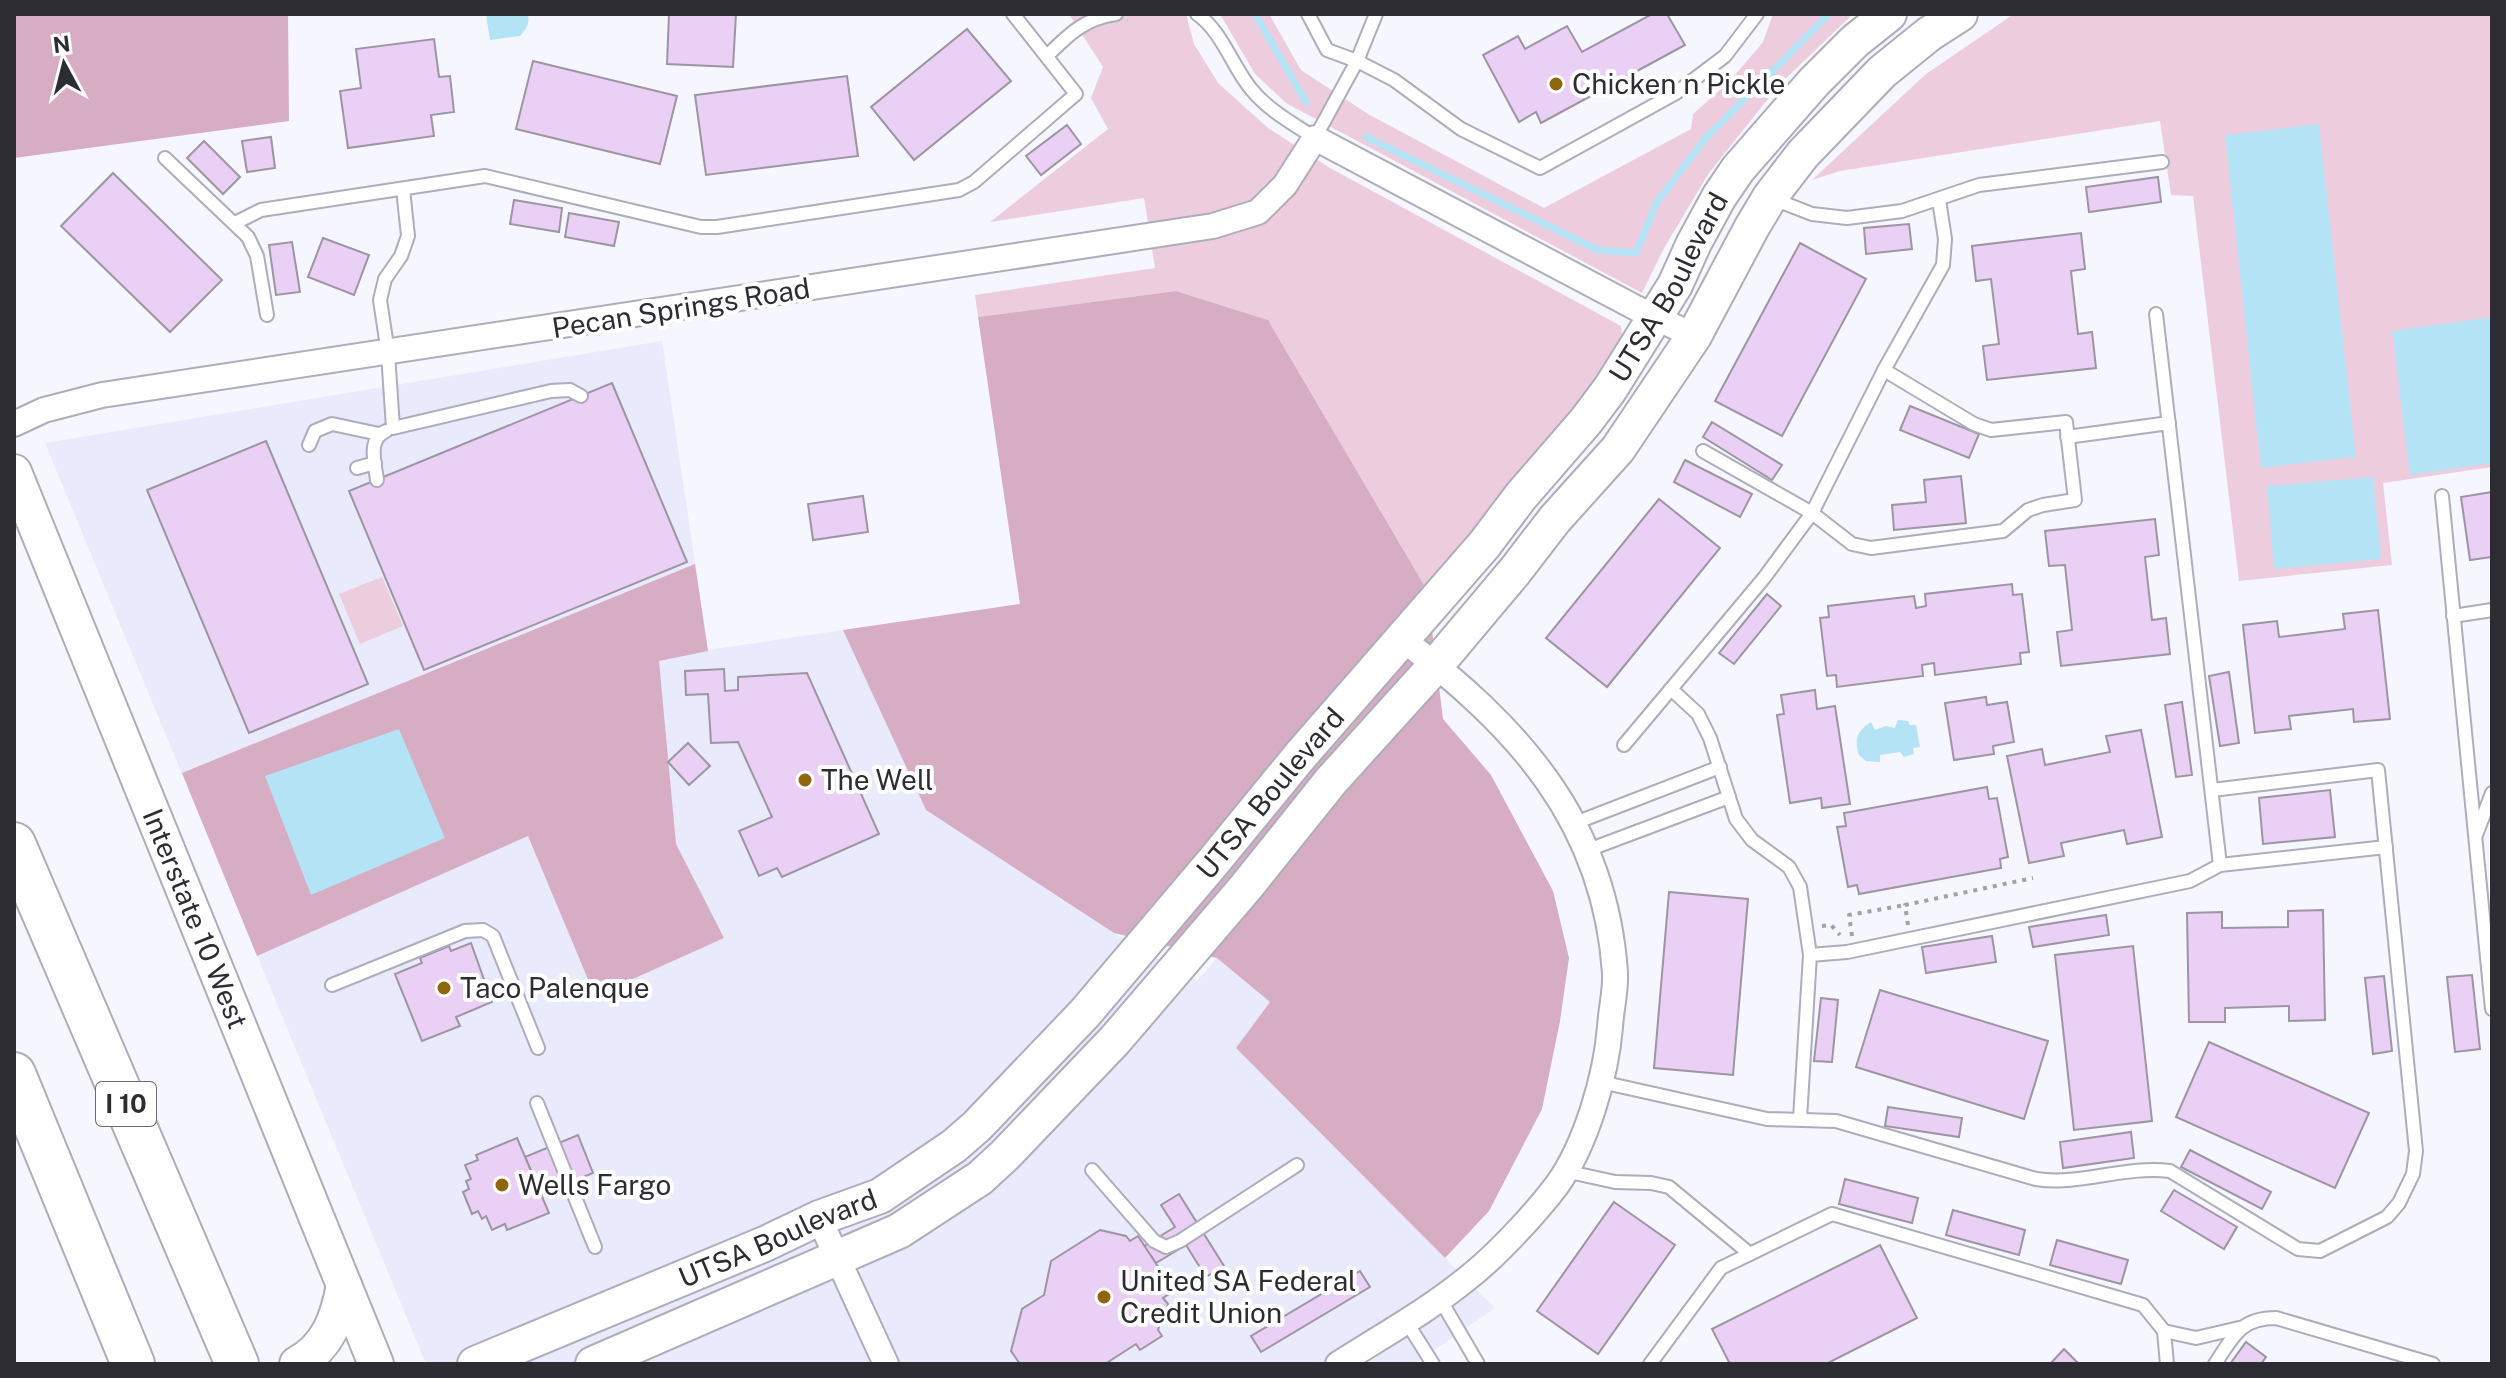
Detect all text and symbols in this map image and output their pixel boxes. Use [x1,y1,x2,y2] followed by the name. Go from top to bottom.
[24,24,104,104] north arrow
[51,30,72,58] text: N
[1572,67,1785,100] place label: Chicken n Pickle
[1547,75,1565,93] marker: Chicken n Pickle
[1602,186,1734,388] street label: UTSA Boulevard
[550,271,812,344] street label: Pecan Springs Road
[1189,701,1350,885] street label: UTSA Boulevard
[821,763,933,796] place label: The Well
[796,771,814,789] marker: The Well
[136,804,255,1033] street label: Interstate 10 West
[460,971,650,1004] place label: Taco Palenque
[435,979,453,997] marker: Taco Palenque
[96,1082,156,1126] road number: I 10
[518,1168,671,1201] place label: Wells Fargo
[493,1176,511,1194] marker: Wells Fargo
[673,1181,881,1294] street label: UTSA Boulevard
[1120,1264,1357,1329] place label: United SA Federal Credit Union
[1095,1288,1113,1306] marker: United SA Federal Credit Union

